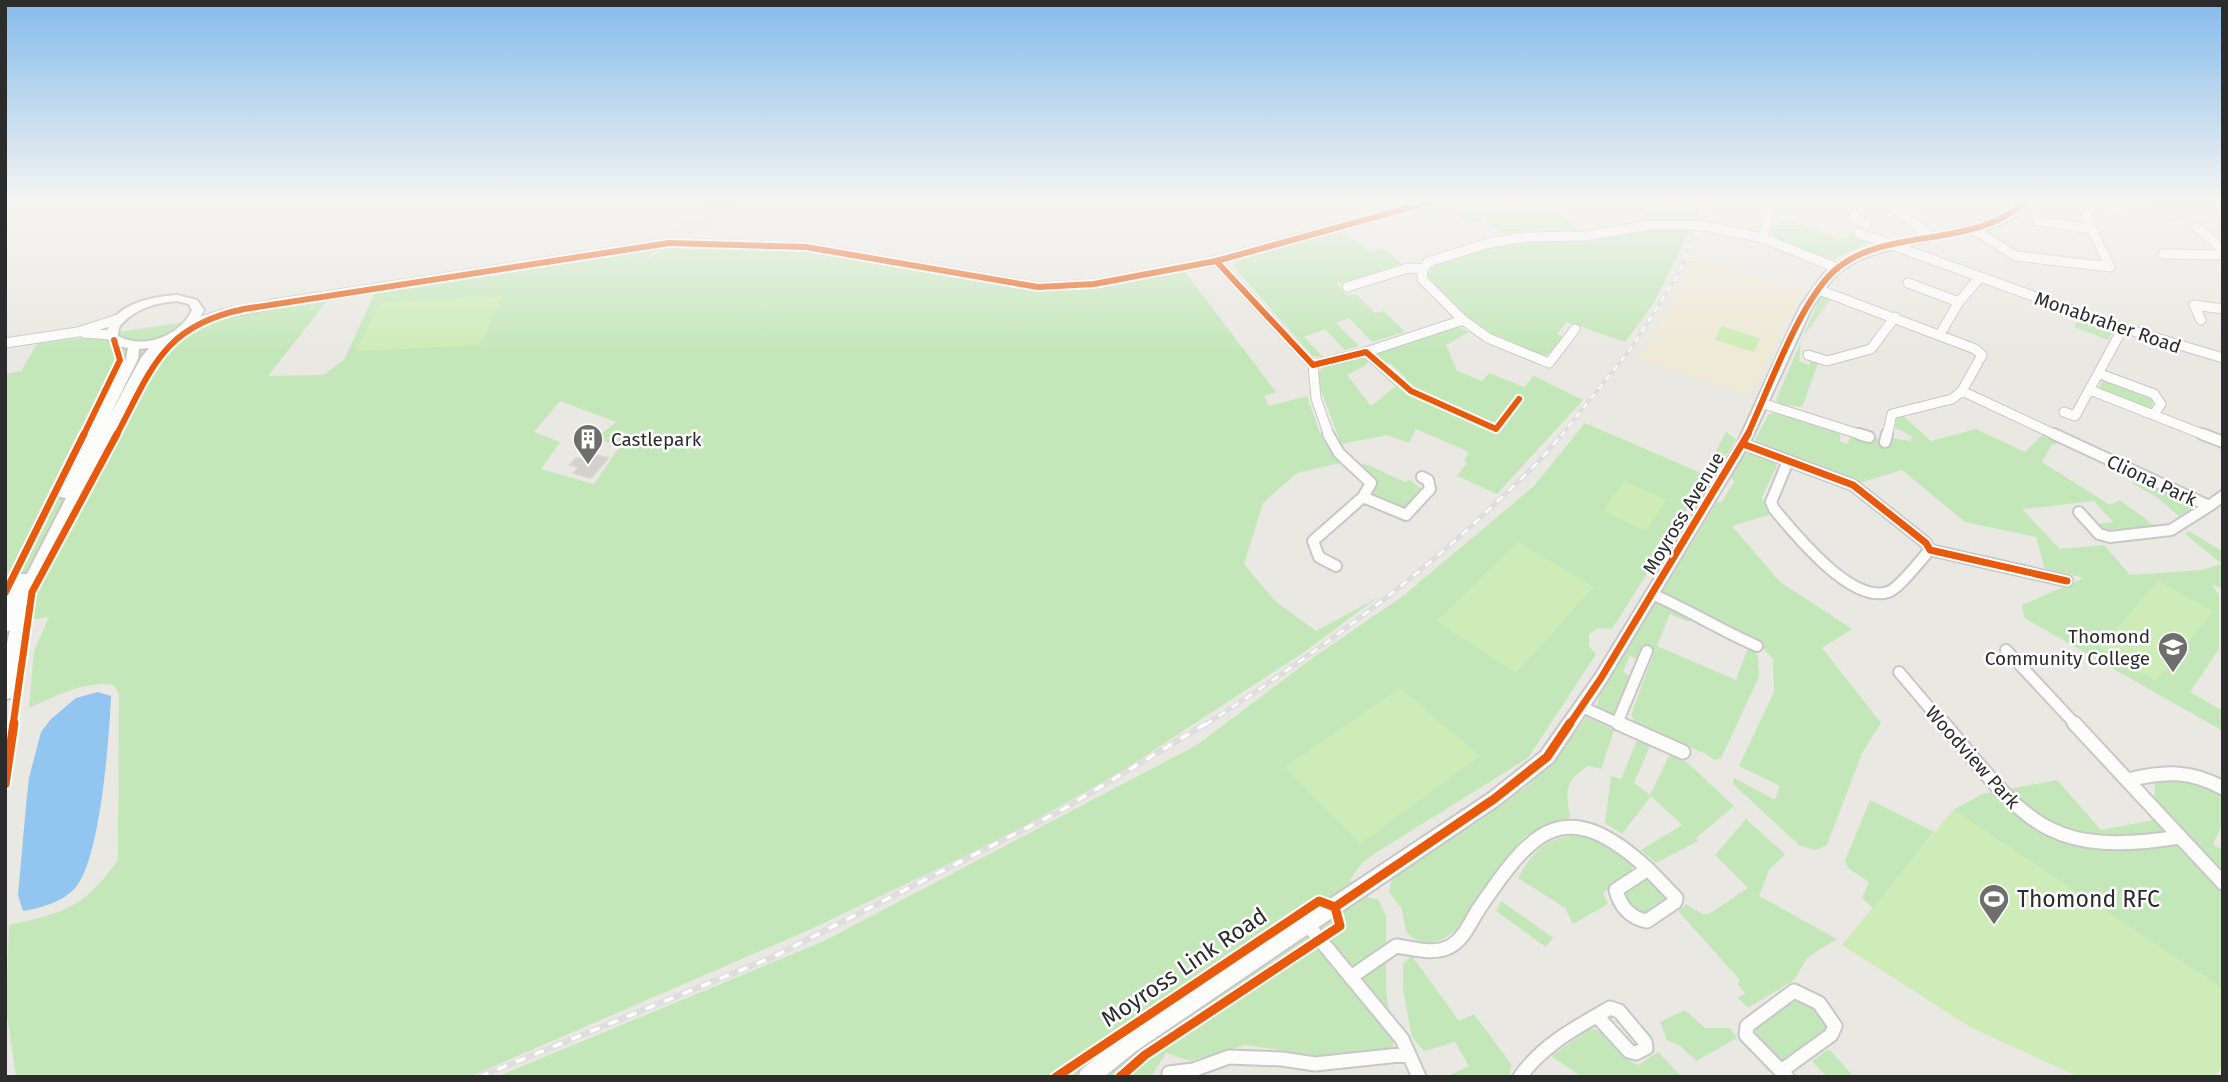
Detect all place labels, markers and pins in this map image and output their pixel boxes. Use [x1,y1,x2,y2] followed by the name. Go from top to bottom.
[571,422,605,466] building icon: Castlepark
[611,428,702,451] place label: Castlepark
[1985,625,2150,670] place label: Thomond Community College
[2156,630,2190,674] school or university icon: Thomond Community College
[1977,882,2011,926] sports icon: Thomond RFC
[2017,885,2160,913] place label: Thomond RFC

